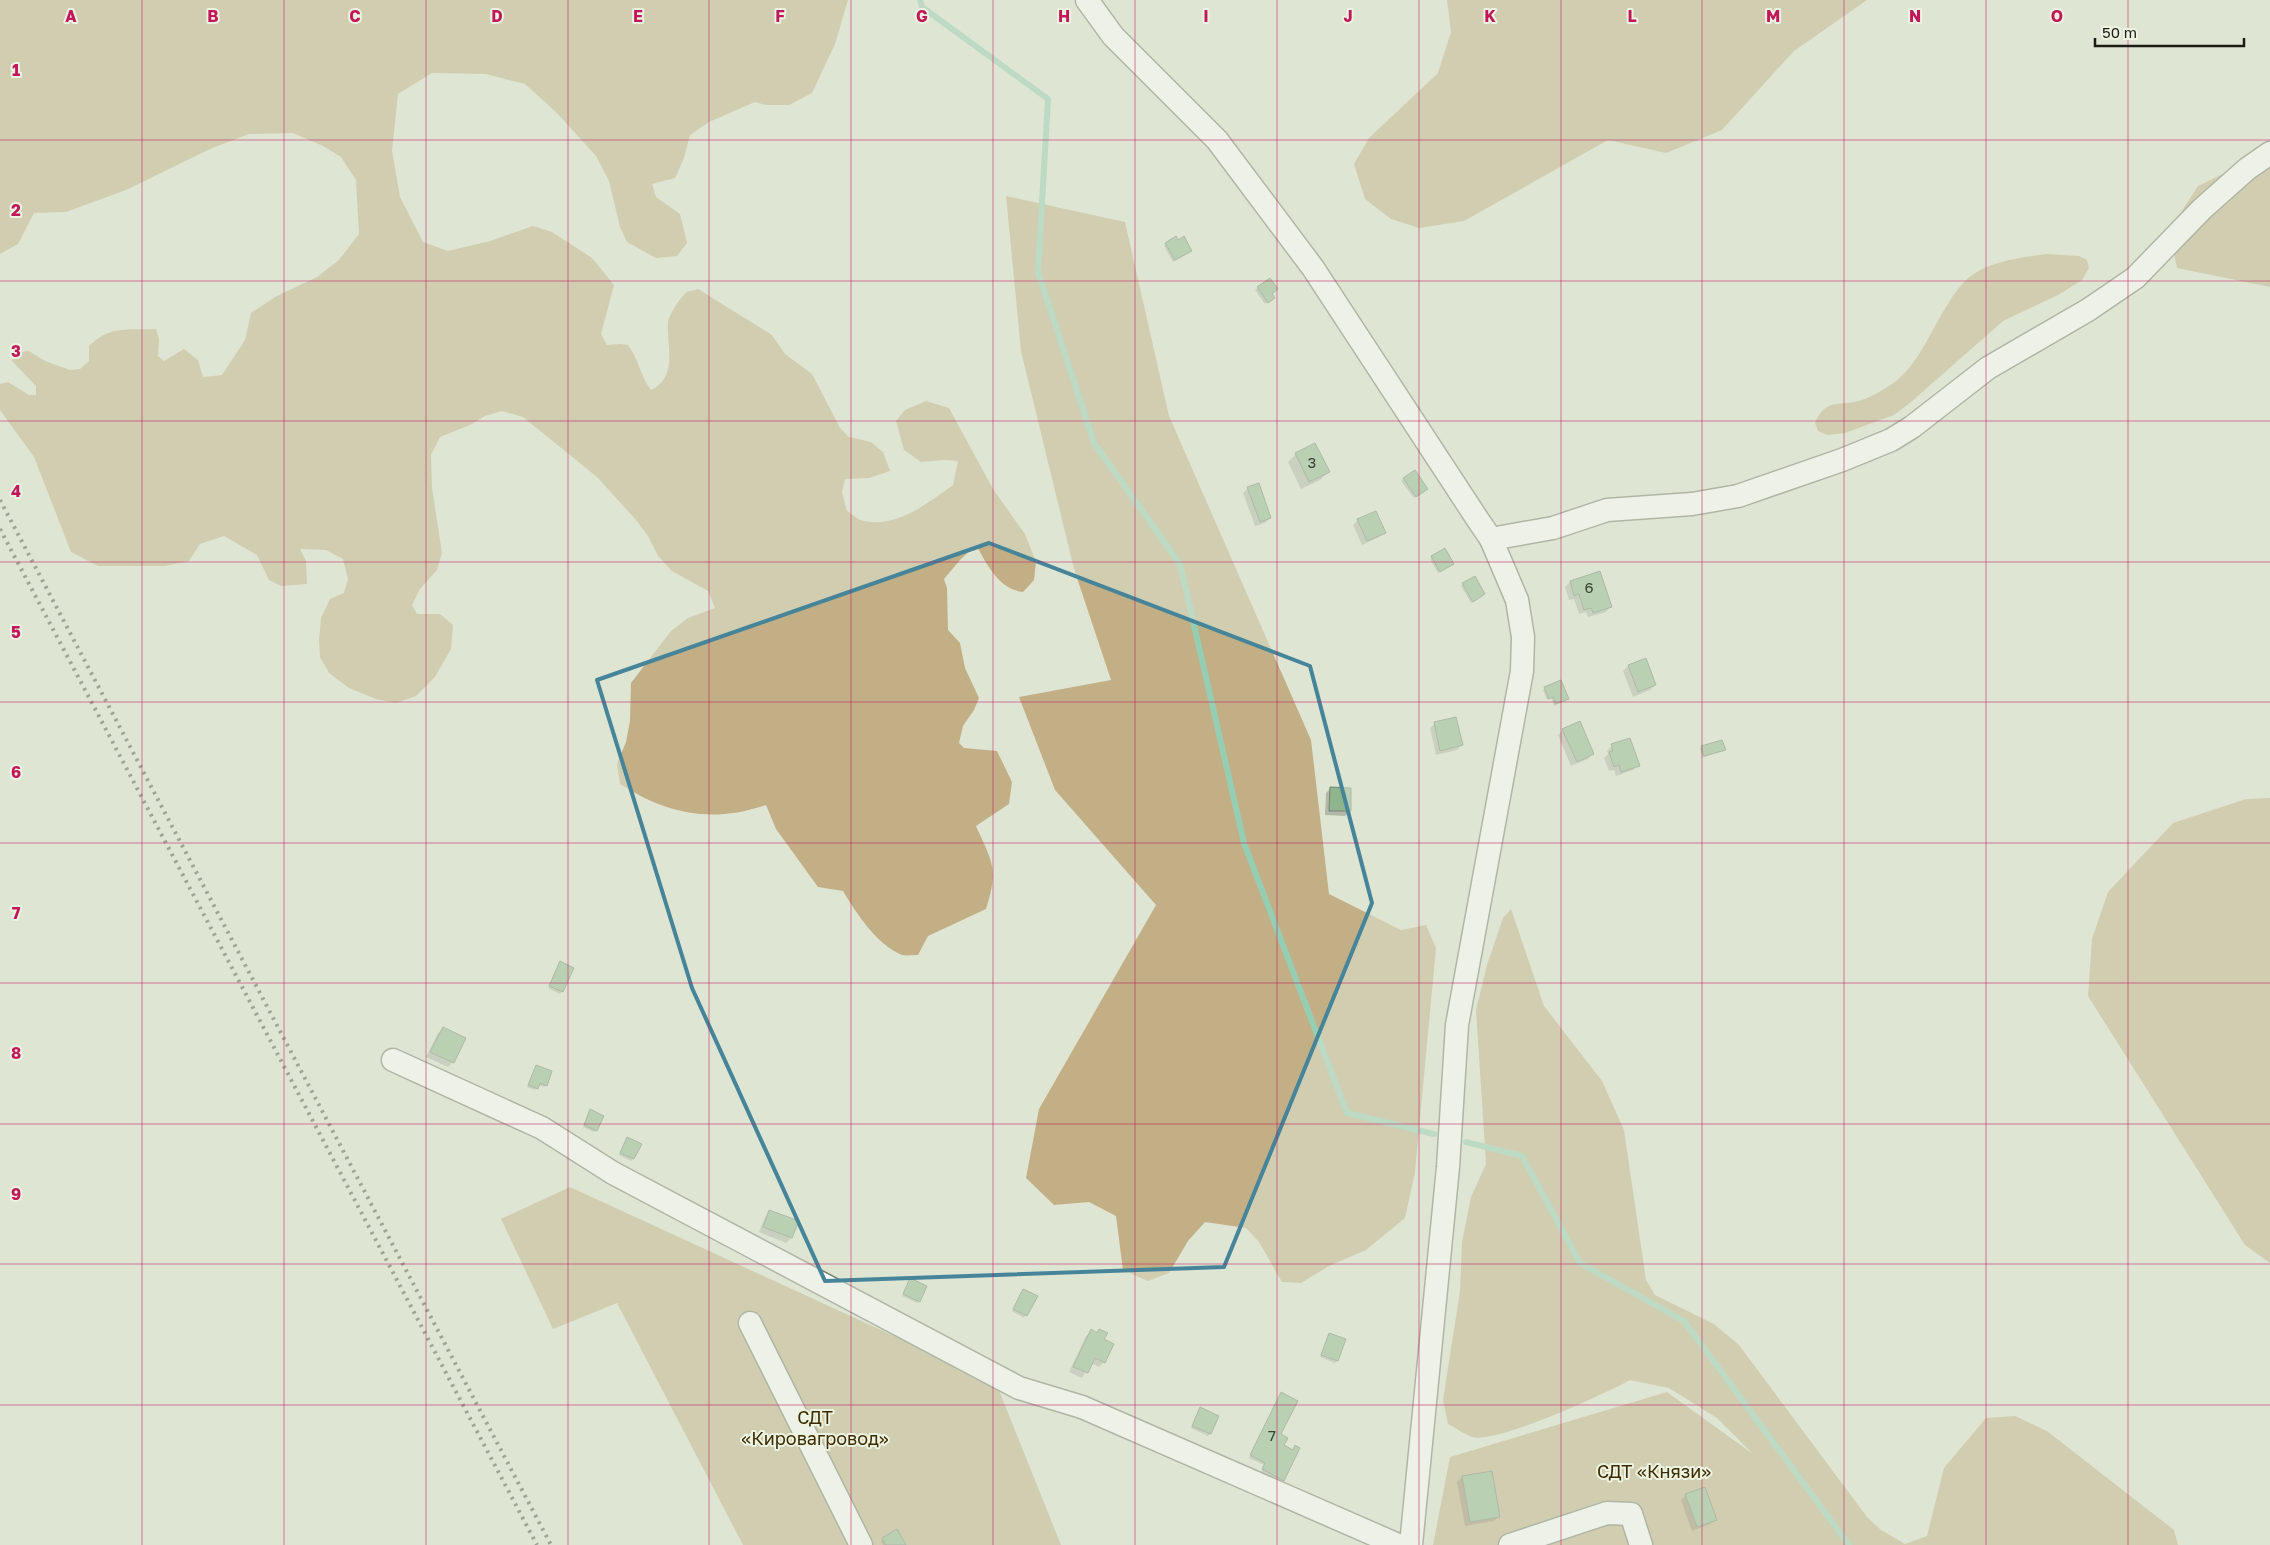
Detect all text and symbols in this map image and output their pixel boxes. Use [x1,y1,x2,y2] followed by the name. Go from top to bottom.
[65,6,77,26] text: A
[207,6,219,26] text: B
[349,6,361,26] text: C
[491,6,503,26] text: D
[633,6,643,26] text: E
[775,6,785,26] text: F
[916,6,928,26] text: G
[1058,6,1070,26] text: H
[1203,6,1209,26] text: I
[1343,6,1353,26] text: J
[1484,6,1496,26] text: K
[1627,6,1637,26] text: L
[1766,6,1780,26] text: M
[1909,6,1921,26] text: N
[2051,6,2063,26] text: O
[2095,15,2244,47] scale bar
[2102,23,2137,41] text: 50 m
[12,60,20,80] text: 1
[11,200,21,220] text: 2
[11,341,21,361] text: 3
[1308,453,1316,471] house number: 3
[11,481,21,501] text: 4
[1584,578,1594,596] house number: 6
[11,622,21,642] text: 5
[11,762,21,782] text: 6
[12,903,21,923] text: 7
[11,1043,21,1063] text: 8
[11,1184,21,1204] text: 9
[741,1406,889,1449] park label: СДТ «Кировагровод»
[1268,1426,1276,1444] house number: 7
[1597,1460,1711,1482] park label: СДТ «Князи»

